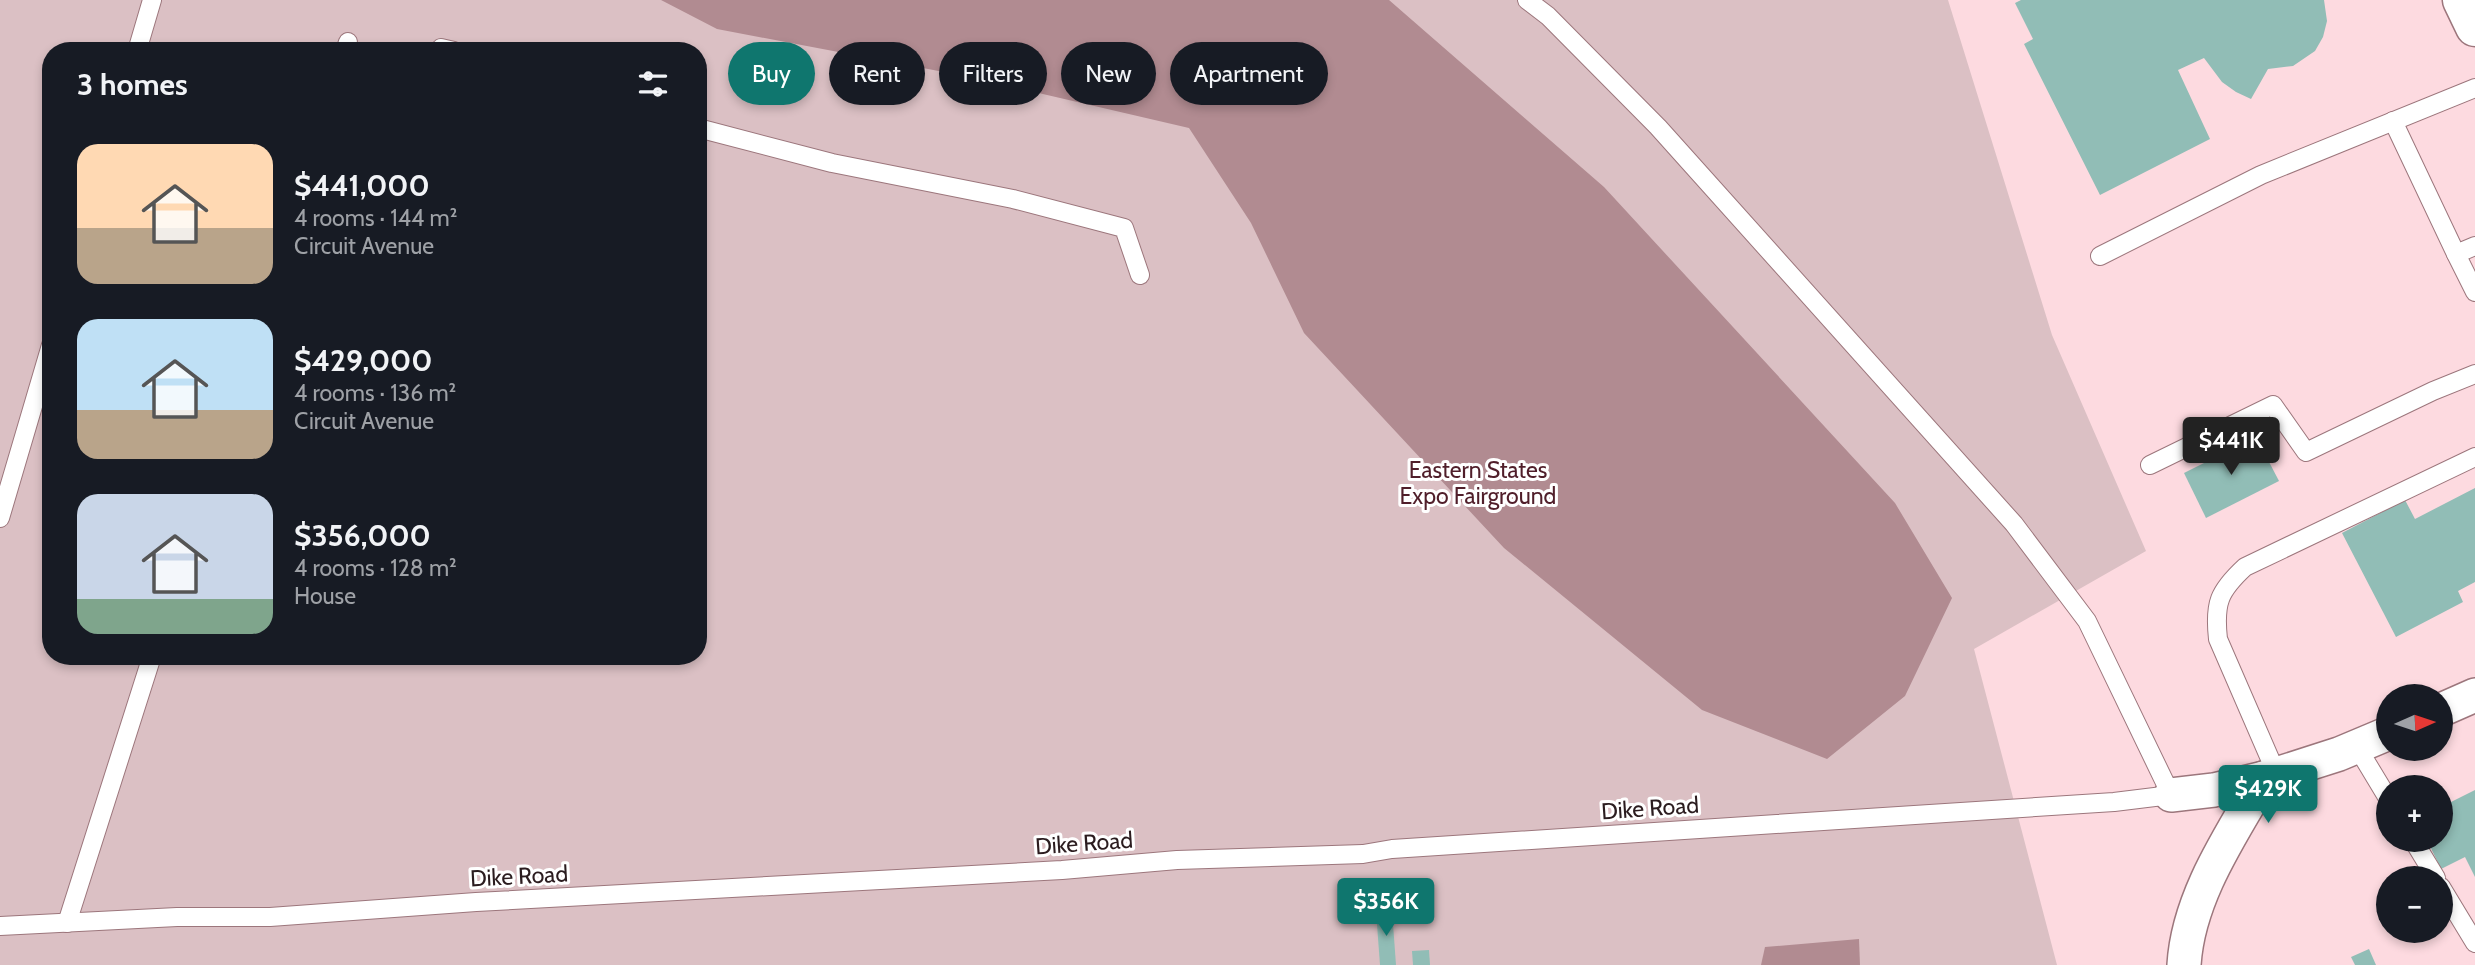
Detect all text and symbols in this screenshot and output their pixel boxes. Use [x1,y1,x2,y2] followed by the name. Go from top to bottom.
[728,42,815,105] chip: Buy
[829,42,925,105] chip: Rent
[939,42,1047,105] chip: Filters
[1061,42,1156,105] chip: New
[1170,42,1328,105] chip: Apartment
[634,65,672,103] icon: filters
[77,66,188,103] text: 3 homes
[294,167,430,204] text: $441,000
[133,172,217,256] icon: home
[294,204,457,232] text: 4 rooms · 144 m²
[294,232,434,260] text: Circuit Avenue
[294,342,432,379] text: $429,000
[133,347,217,431] icon: home
[294,379,456,407] text: 4 rooms · 136 m²
[294,407,434,435] text: Circuit Avenue
[2182,418,2280,477] pin: $441K
[2199,426,2263,454] text: $441K
[1400,456,1556,510] park label: Eastern States Expo Fairground
[294,517,431,554] text: $356,000
[133,522,217,606] icon: home
[294,554,457,582] text: 4 rooms · 128 m²
[294,582,356,610] text: House
[2376,684,2454,761] north arrow
[2376,684,2453,943] map controls
[2219,766,2317,825] pin: $429K
[2234,774,2302,802] text: $429K
[2376,775,2453,852] button: +
[1600,791,1700,825] street label: Dike Road
[1034,826,1134,860] street label: Dike Road
[469,859,569,893] street label: Dike Road
[2376,866,2453,943] button: −
[1337,878,1435,938] pin: $356K
[1353,887,1419,915] text: $356K

